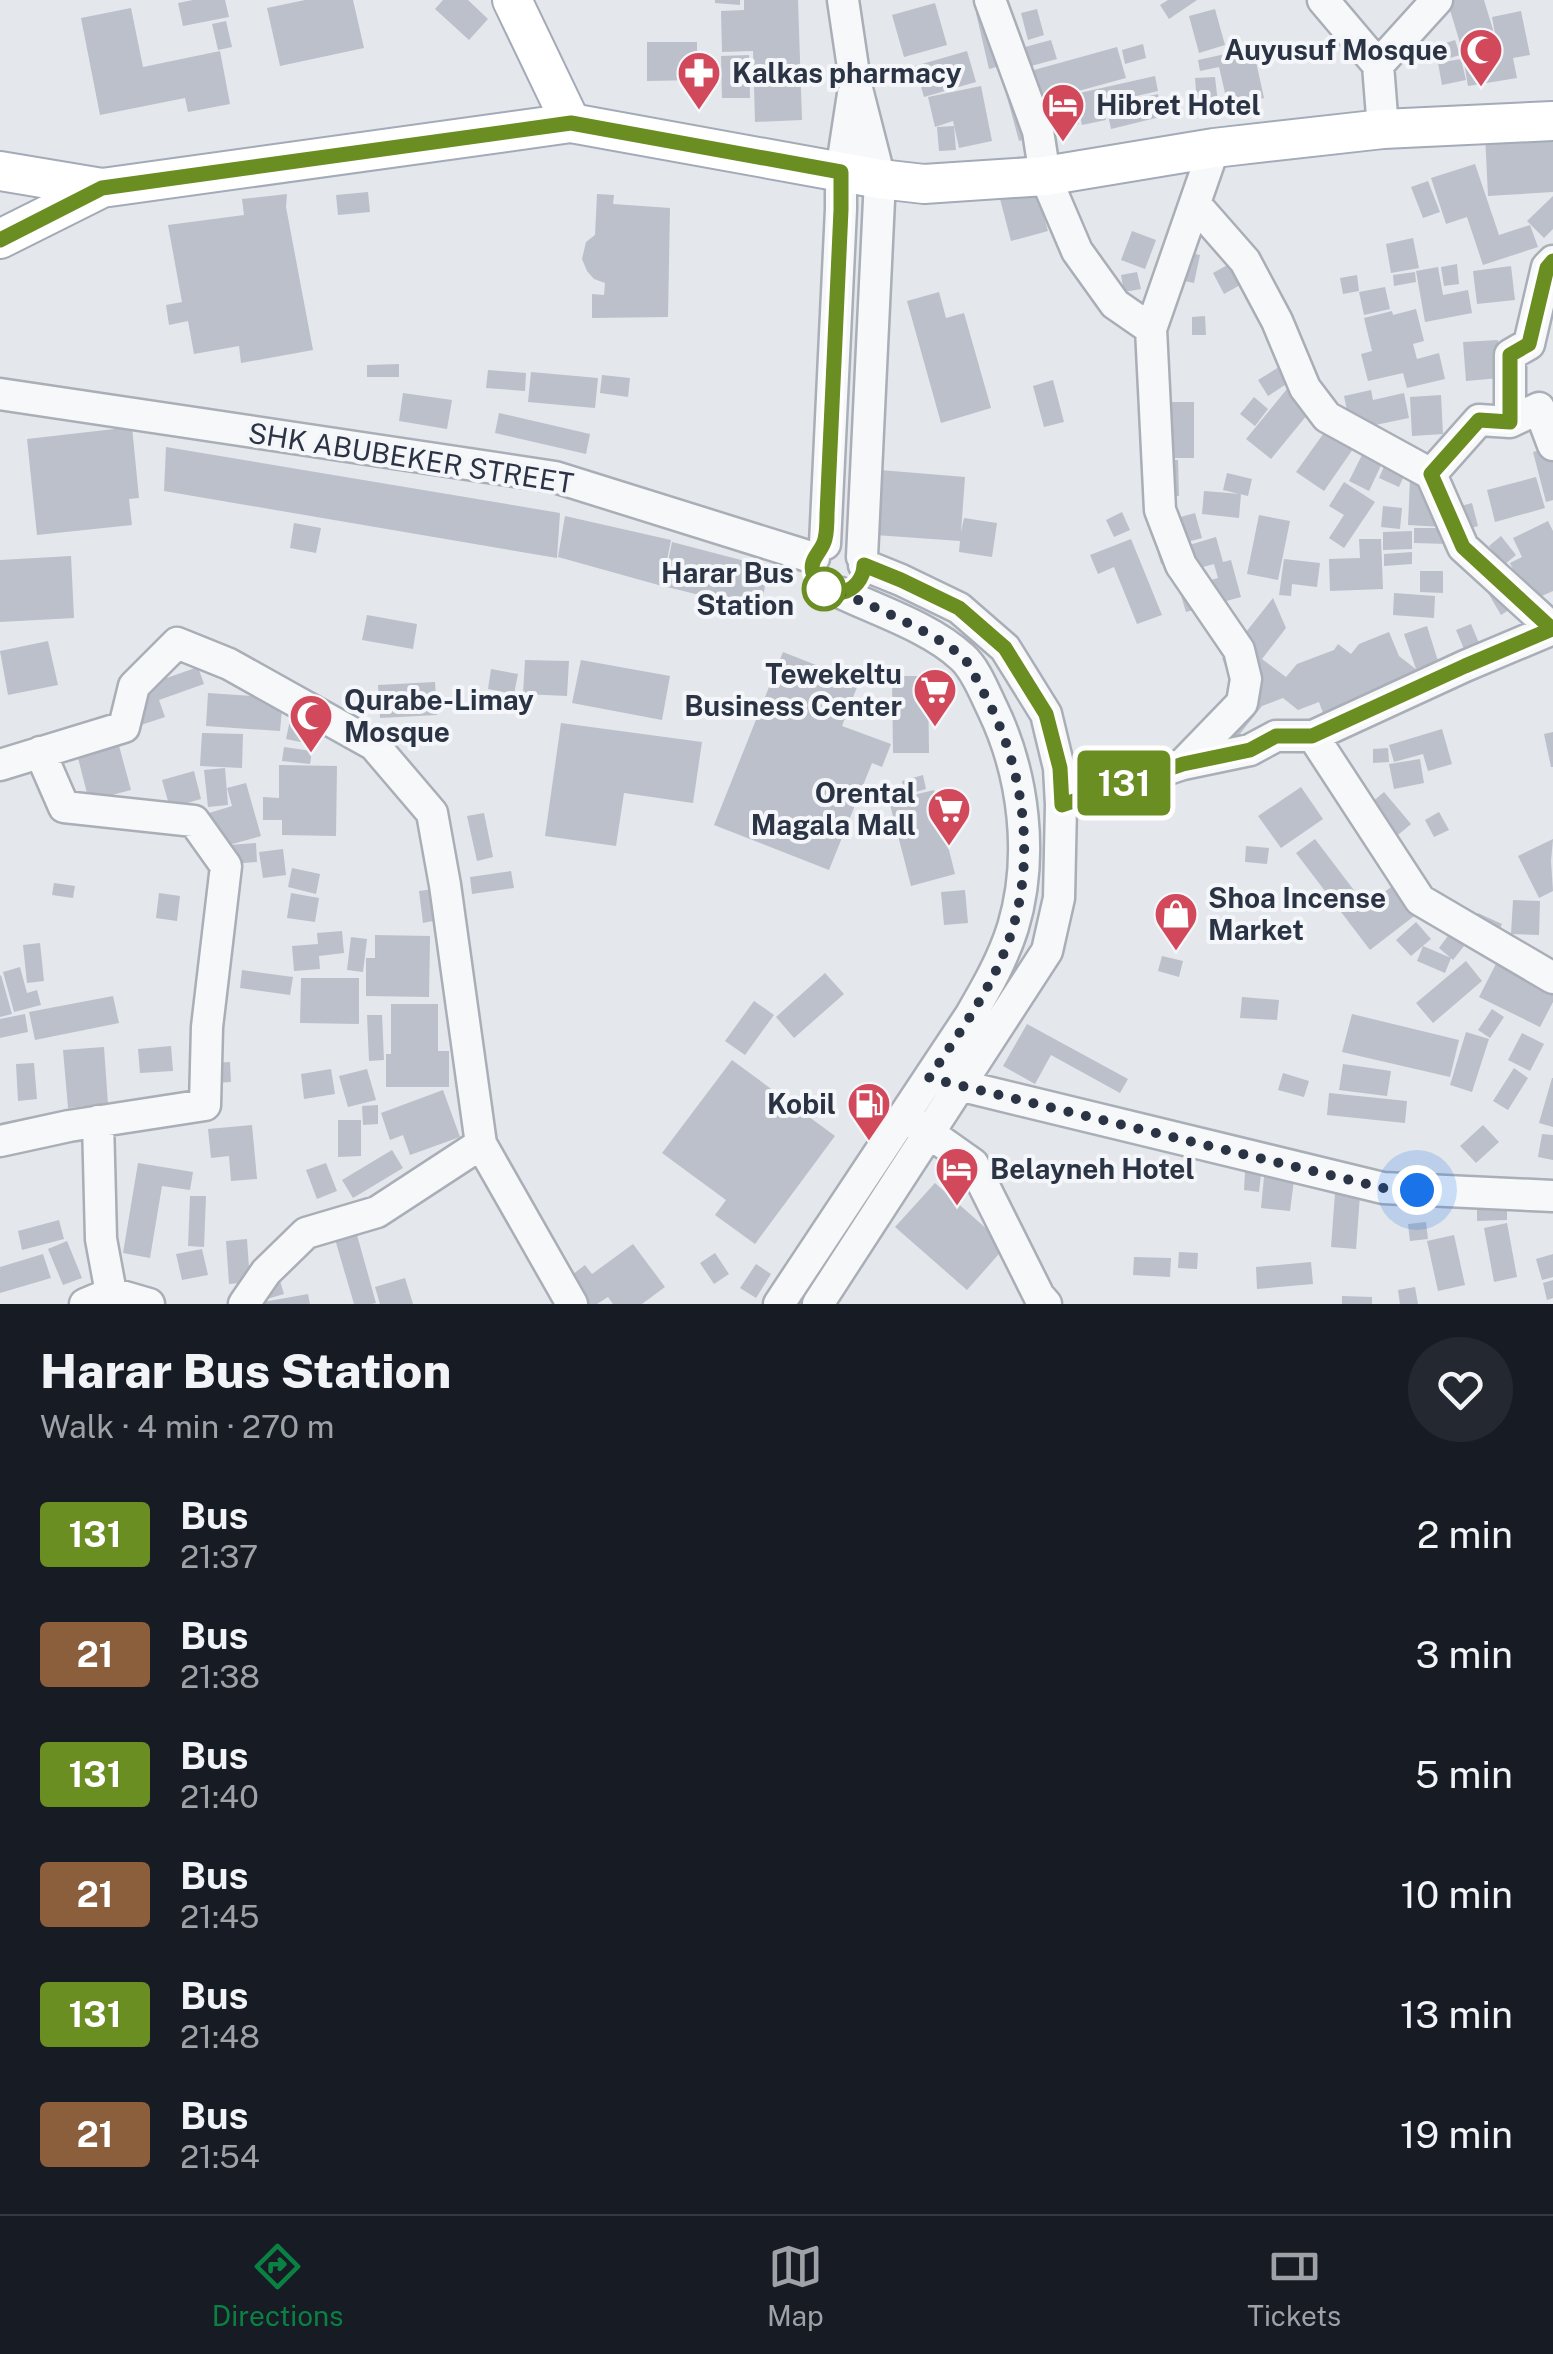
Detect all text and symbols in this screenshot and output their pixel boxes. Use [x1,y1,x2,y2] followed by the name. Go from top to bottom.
[1458,27,1504,88] mosque icon: Auyusuf Mosque
[1224,33,1448,66] place label: Auyusuf Mosque
[676,50,722,111] pharmacy icon: Kalkas pharmacy
[732,56,962,89] place label: Kalkas pharmacy
[1040,82,1086,143] hotel icon: Hibret Hotel
[1096,88,1261,121] place label: Hibret Hotel
[246,415,576,500] street label: SHK ABUBEKER STREET
[661,556,794,621] place label: Harar Bus Station
[803,568,845,610] marker: Harar Bus Station
[684,657,902,722] place label: Tewekeltu Business Center
[912,667,958,728] supermarket icon: Tewekeltu Business Center
[344,683,534,748] place label: Qurabe-Limay Mosque
[288,693,334,754] mosque icon: Qurabe-Limay Mosque
[1066,750,1182,816] line badge: 131
[1097,763,1151,804] text: 131
[751,776,916,841] place label: Orental Magala Mall
[926,786,972,847] supermarket icon: Orental Magala Mall
[1208,881,1386,946] place label: Shoa Incense Market
[1153,891,1199,952] shop icon: Shoa Incense Market
[846,1081,892,1142] fuel station icon: Kobil
[767,1087,836,1120] place label: Kobil
[934,1146,980,1207] hotel icon: Belayneh Hotel
[990,1152,1195,1185] place label: Belayneh Hotel
[1392,1165,1442,1215] your location
[1408,1337,1513,1442] button: heart
[40,1342,451,1399] text: Harar Bus Station
[40,1408,335,1445] text: Walk · 4 min · 270 m
[180,1493,249,1538] text: Bus
[1417,1512,1513,1557] text: 2 min
[68,1514,122,1555] text: 131
[180,1538,258,1575] text: 21:37
[180,1613,249,1658] text: Bus
[1415,1632,1513,1677] text: 3 min
[76,1634,114,1675] text: 21
[180,1658,260,1695] text: 21:38
[180,1733,249,1778] text: Bus
[1415,1752,1513,1797] text: 5 min
[68,1754,122,1795] text: 131
[180,1778,259,1815] text: 21:40
[180,1853,249,1898] text: Bus
[1401,1872,1513,1917] text: 10 min
[76,1874,114,1915] text: 21
[180,1898,259,1935] text: 21:45
[180,1973,249,2018] text: Bus
[1400,1992,1513,2037] text: 13 min
[68,1994,122,2035] text: 131
[180,2018,260,2055] text: 21:48
[180,2093,249,2138] text: Bus
[1400,2112,1513,2157] text: 19 min
[76,2114,114,2155] text: 21
[180,2138,260,2175] text: 21:54
[212,2239,343,2332] tab: Directions
[767,2239,824,2332] tab: Map
[1247,2239,1341,2332] tab: Tickets

